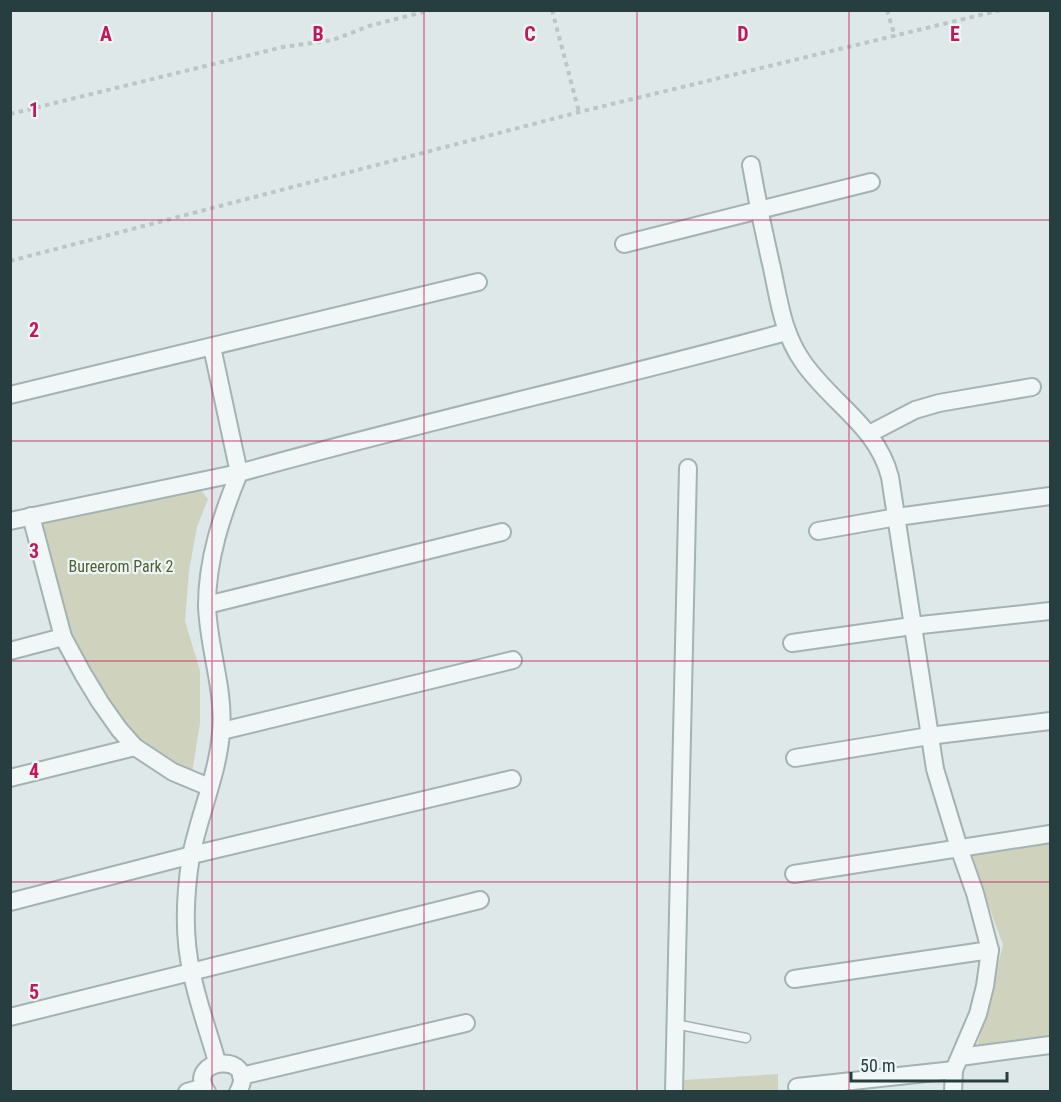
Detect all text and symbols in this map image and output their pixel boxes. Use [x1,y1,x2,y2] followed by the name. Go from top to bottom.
[100,22,112,46] text: A
[312,22,324,46] text: B
[524,22,536,46] text: C
[737,22,749,46] text: D
[950,22,960,46] text: E
[29,98,39,122] text: 1
[29,318,39,342] text: 2
[29,539,39,563] text: 3
[69,557,173,576] park label: Bureerom Park 2
[29,759,39,783] text: 4
[29,980,39,1004] text: 5
[851,1045,1007,1083] scale bar
[860,1055,895,1076] text: 50 m

